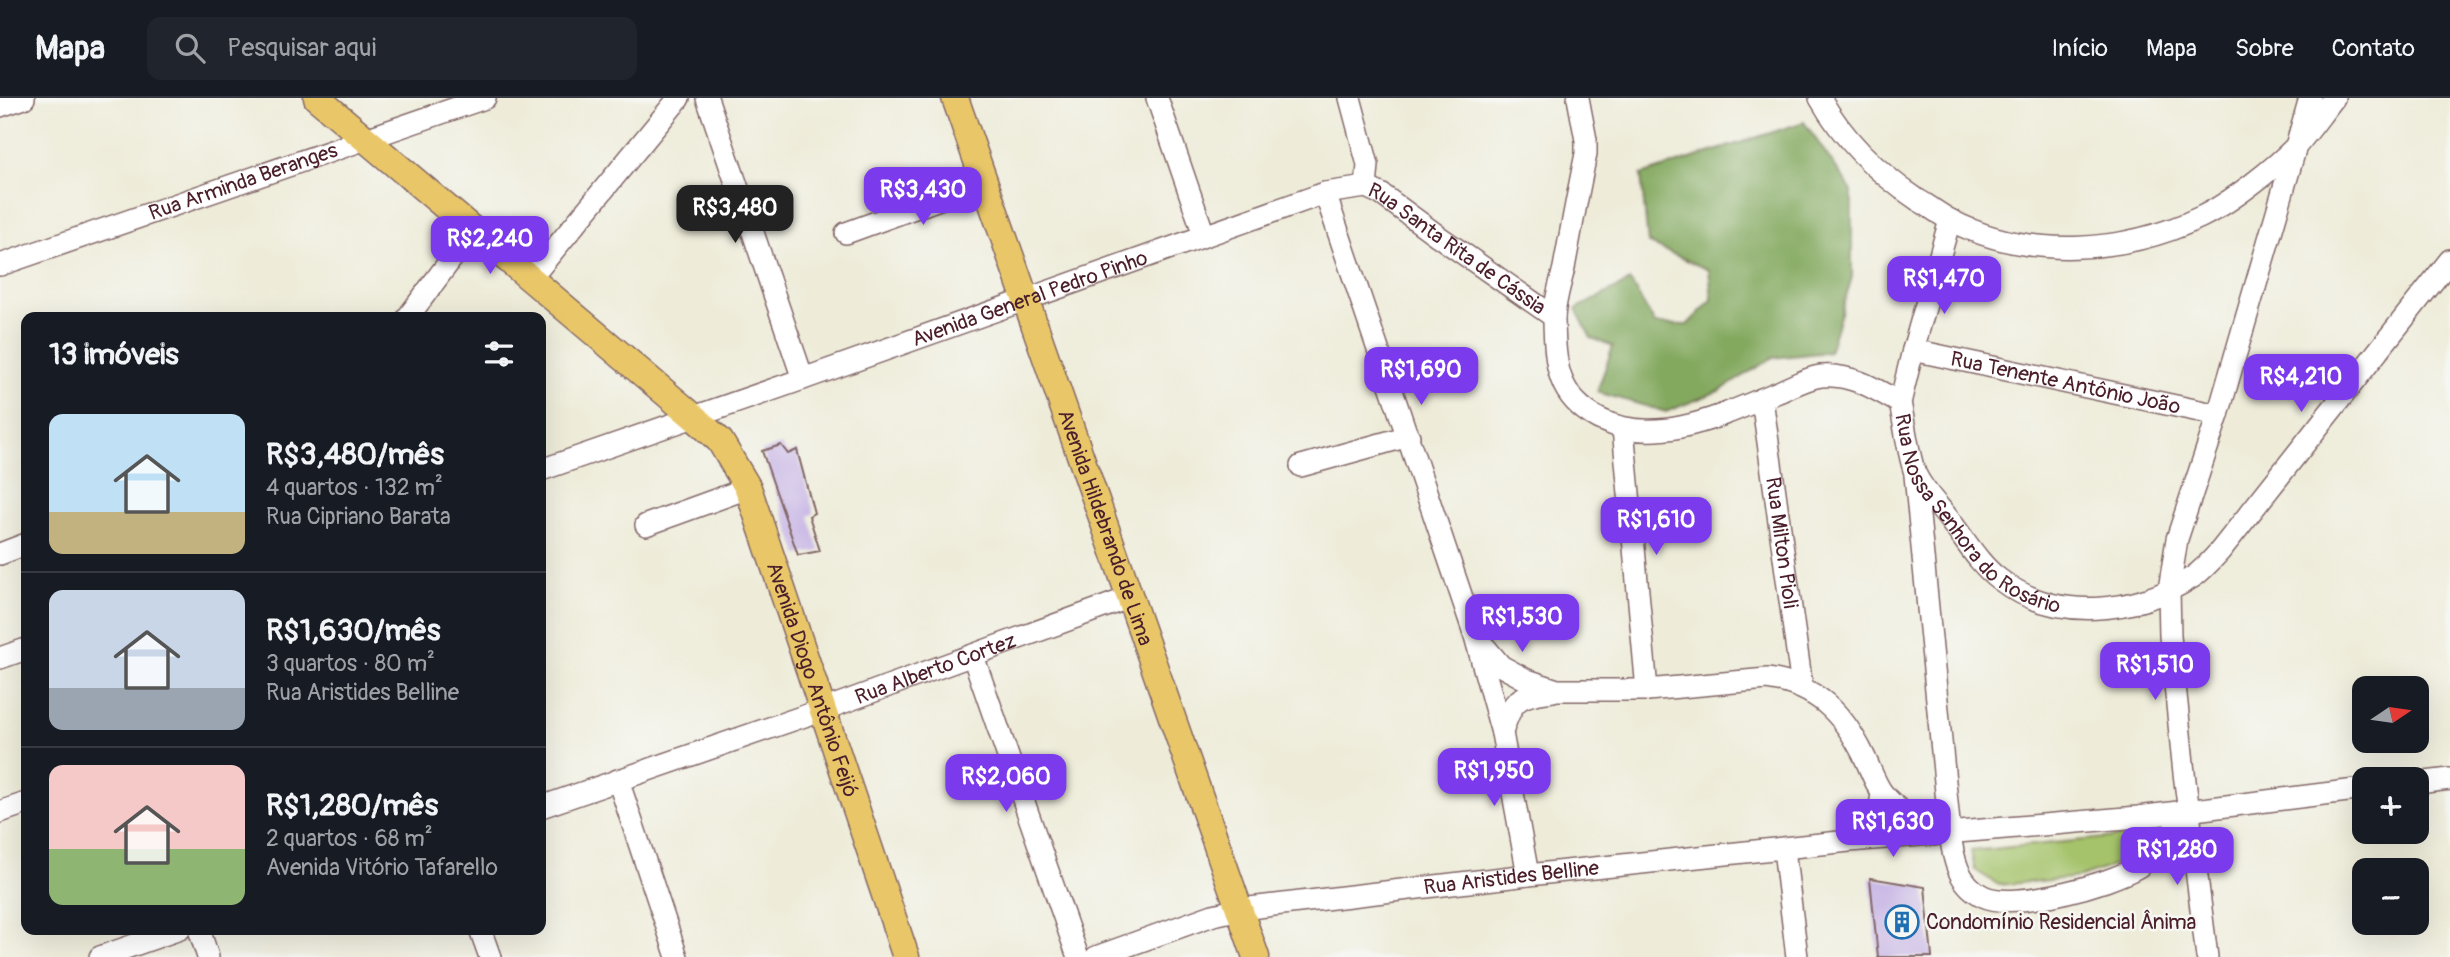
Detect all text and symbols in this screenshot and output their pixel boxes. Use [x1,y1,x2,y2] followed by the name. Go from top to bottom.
[147,17,637,80] search box
[35,28,105,69] text: Mapa
[171,29,209,67] icon: search
[227,32,376,64] text: Pesquisar aqui
[2052,34,2108,63] text: Início
[2146,34,2197,63] text: Mapa
[2235,34,2294,63] text: Sobre
[2332,34,2415,63] text: Contato
[145,136,342,226] street label: Rua Arminda Beranges
[858,167,988,227] pin: R$3,430
[880,175,966,204] text: R$3,430
[1364,176,1551,321] street label: Rua Santa Rita de Cássia
[670,186,800,245] pin: R$3,480
[692,193,778,222] text: R$3,480
[425,216,555,276] pin: R$2,240
[447,224,533,253] text: R$2,240
[908,244,1151,353] street label: Avenida General Pedro Pinho
[1879,256,2009,316] pin: R$1,470
[1903,264,1985,293] text: R$1,470
[480,335,518,373] icon: filters
[49,336,179,373] text: 13 imóveis
[1948,345,2183,420] street label: Rua Tenente Antônio João
[1356,348,1486,407] pin: R$1,690
[2236,354,2366,414] pin: R$4,210
[1380,355,1462,384] text: R$1,690
[2260,362,2342,391] text: R$4,210
[1052,406,1159,649] street label: Avenida Hildebrando de Lima
[1889,412,2063,619] street label: Rua Nossa Senhora do Rosário
[266,436,444,473] text: R$3,480/mês
[105,442,189,526] icon: home
[266,473,443,502] text: 4 quartos · 132 m²
[1759,475,1804,610] street label: Rua Milton Pioli
[1591,498,1721,557] pin: R$1,610
[266,502,451,531] text: Rua Cipriano Barata
[1617,505,1695,534] text: R$1,610
[760,558,865,801] street label: Avenida Diogo Antônio Feijó
[1457,594,1587,654] pin: R$1,530
[1481,602,1563,631] text: R$1,530
[266,612,440,649] text: R$1,630/mês
[105,618,189,702] icon: home
[851,627,1020,711] street label: Rua Alberto Cortez
[2090,642,2220,702] pin: R$1,510
[266,649,435,678] text: 3 quartos · 80 m²
[2116,650,2194,679] text: R$1,510
[2352,676,2429,752] north arrow
[2352,676,2429,935] map controls
[266,678,459,707] text: Rua Aristides Belline
[1429,748,1559,808] pin: R$1,950
[941,754,1071,814] pin: R$2,060
[1454,756,1534,785] text: R$1,950
[961,762,1051,791] text: R$2,060
[2352,767,2429,844] button: +
[266,787,438,824] text: R$1,280/mês
[105,793,189,877] icon: home
[1828,800,1958,859] pin: R$1,630
[1852,807,1934,836] text: R$1,630
[266,824,433,853] text: 2 quartos · 68 m²
[2112,828,2242,887] pin: R$1,280
[2137,835,2217,864] text: R$1,280
[266,853,498,882] text: Avenida Vitório Tafarello
[1422,854,1601,901] street label: Rua Aristides Belline
[2352,858,2429,935] button: −
[1883,903,1921,941] building icon: Condomínio Residencial Ânima
[1926,909,2196,936] place label: Condomínio Residencial Ânima

